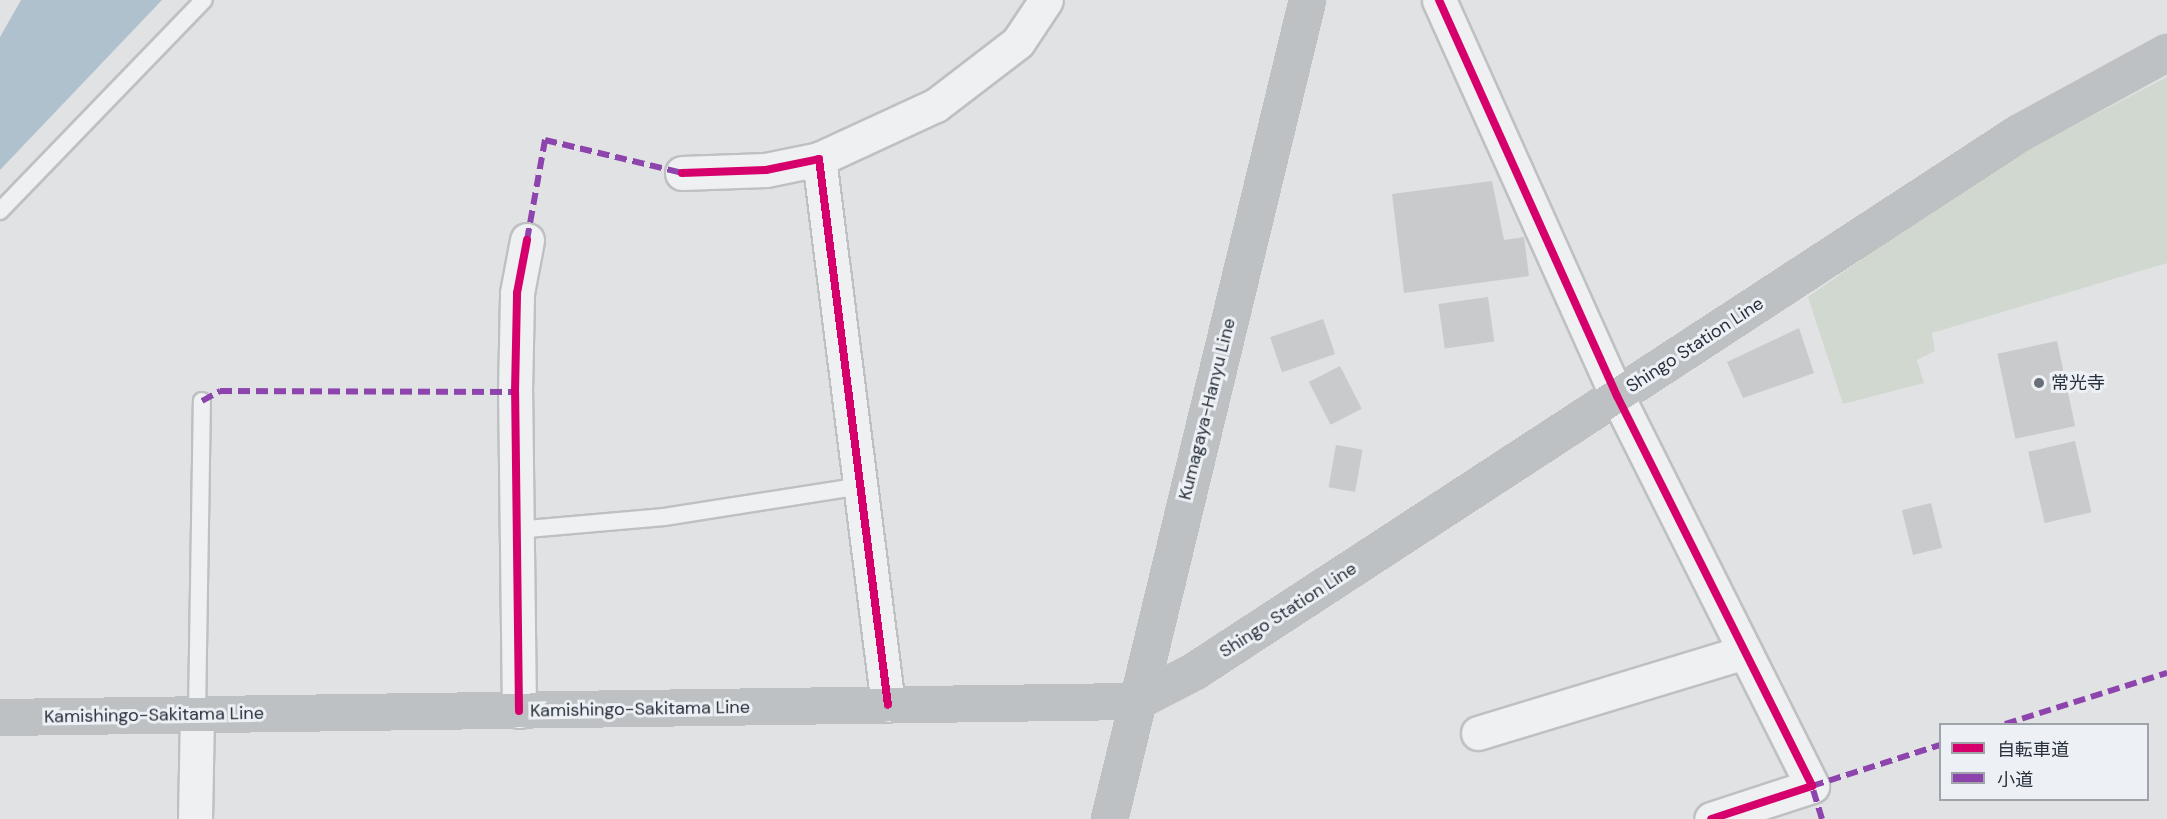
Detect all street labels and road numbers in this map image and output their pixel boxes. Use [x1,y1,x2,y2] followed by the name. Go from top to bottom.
[1622,293,1768,397] street label: Shingo Station Line
[1174,316,1240,502] street label: Kumagaya-Hanyu Line
[1215,558,1361,662] street label: Shingo Station Line
[530,696,750,722] street label: Kamishingo-Sakitama Line
[44,702,264,728] street label: Kamishingo-Sakitama Line

